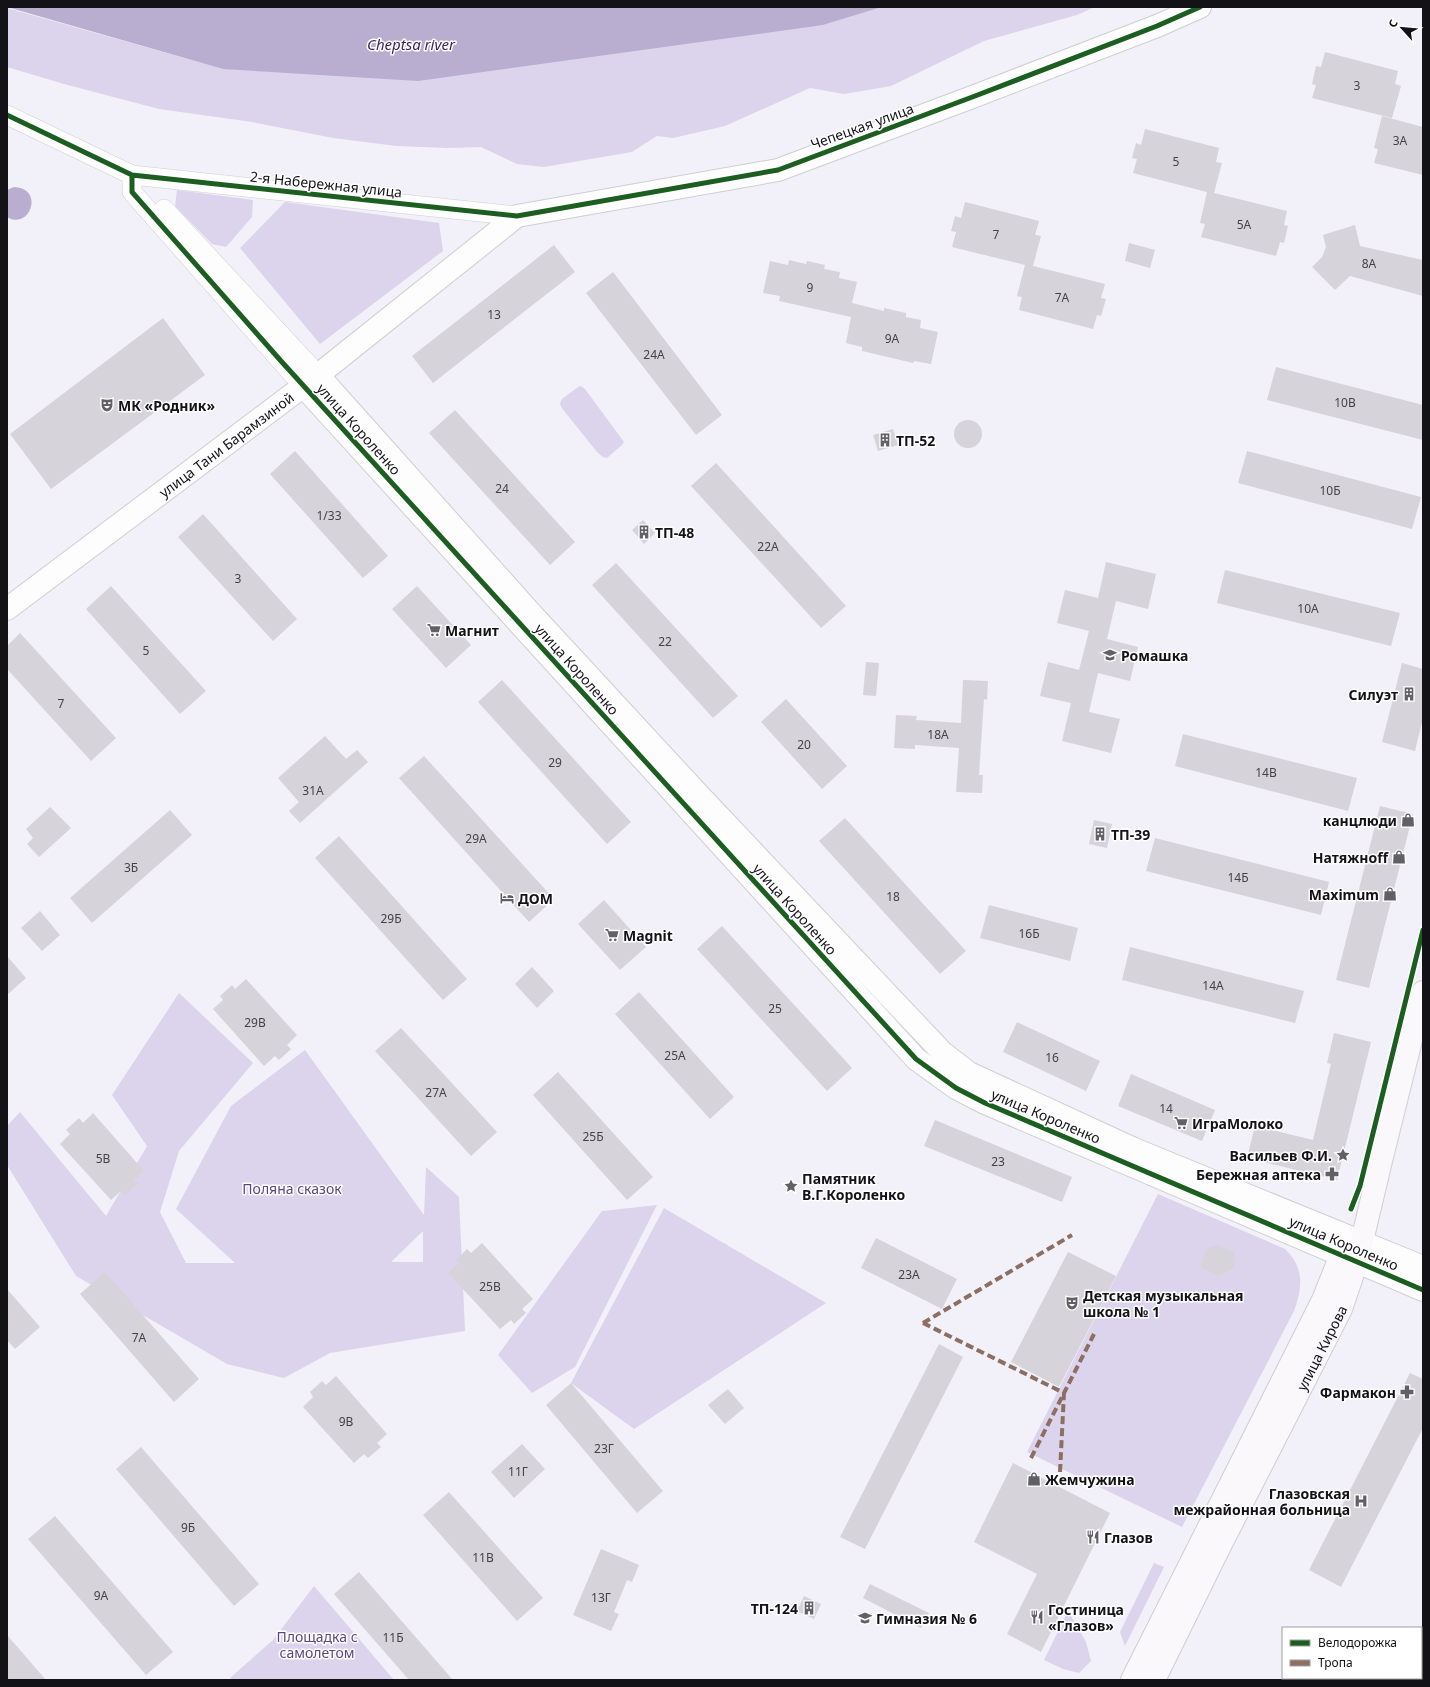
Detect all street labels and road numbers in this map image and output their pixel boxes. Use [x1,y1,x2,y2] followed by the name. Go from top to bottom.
[808,99,916,153] street label: Чепецкая улица
[249,167,403,201] street label: 2-я Набережная улица
[313,379,405,479] street label: улица Короленко
[155,387,297,501] street label: улица Тани Барамзиной
[531,619,623,719] street label: улица Короленко
[749,859,841,959] street label: улица Короленко
[988,1084,1104,1148] street label: улица Короленко
[1286,1211,1402,1275] street label: улица Короленко
[1292,1302,1351,1394] street label: улица Кирова

